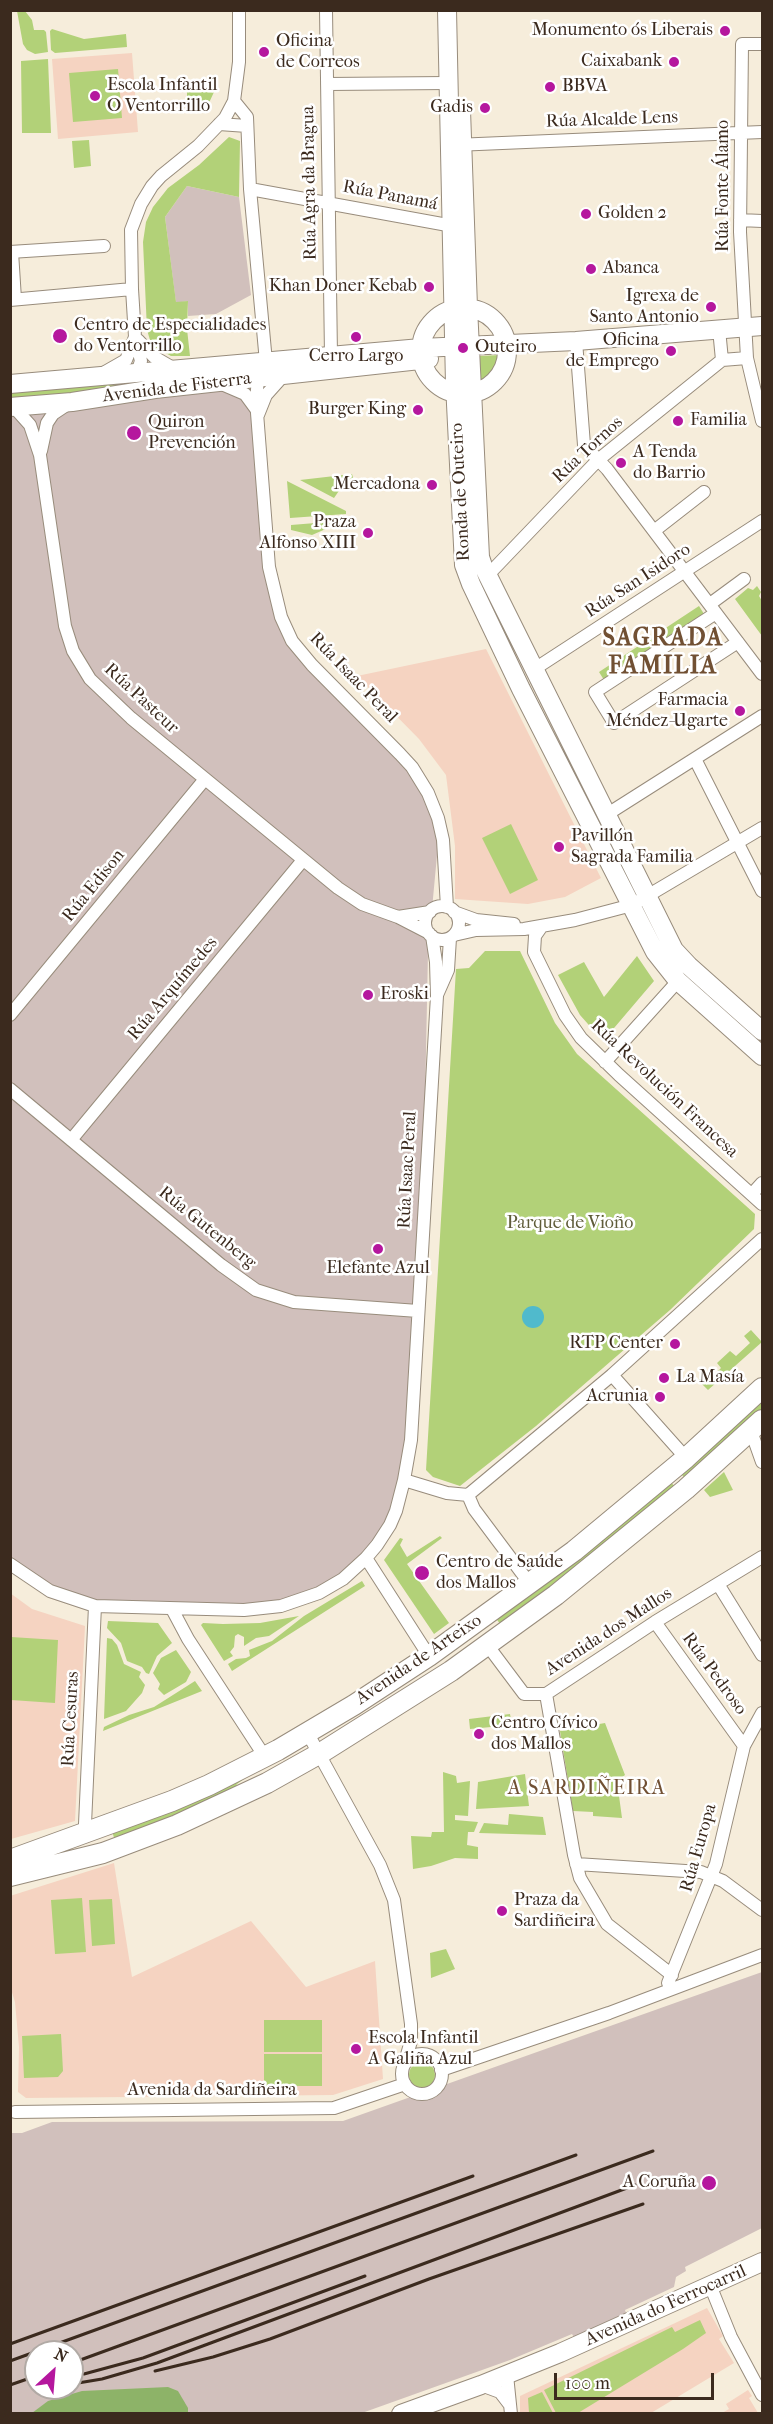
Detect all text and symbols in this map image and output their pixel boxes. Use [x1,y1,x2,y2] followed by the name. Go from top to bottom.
[532,20,713,42] place label: Monumento ós Liberais
[718,24,732,38] marker: Monumento ós Liberais
[276,31,360,74] place label: Oficina de Correos
[257,45,271,59] marker: Oficina de Correos
[581,51,662,73] place label: Caixabank
[667,55,681,69] marker: Caixabank
[107,75,217,118] place label: Escola Infantil O Ventorrillo
[562,76,608,98] place label: BBVA
[543,80,557,94] marker: BBVA
[88,89,102,103] marker: Escola Infantil O Ventorrillo
[430,97,473,119] place label: Gadis
[478,101,492,115] marker: Gadis
[298,106,322,260] street label: Rúa Agra da Bragua
[546,107,678,133] street label: Rúa Alcalde Lens
[713,120,735,252] street label: Rúa Fonte Álamo
[341,176,439,216] street label: Rúa Panamá
[598,203,667,225] place label: Golden 2
[579,207,593,221] marker: Golden 2
[603,258,659,280] place label: Abanca
[584,262,598,276] marker: Abanca
[269,276,417,298] place label: Khan Doner Kebab
[422,280,436,294] marker: Khan Doner Kebab
[589,286,699,328] place label: Igrexa de Santo Antonio
[704,300,718,314] marker: Igrexa de Santo Antonio
[74,315,266,358] place label: Centro de Especialidades do Ventorrillo
[51,327,69,345] marker: Centro de Especialidades do Ventorrillo
[349,330,363,344] marker: Cerro Largo
[566,330,659,372] place label: Oficina de Emprego
[475,337,537,359] place label: Outeiro
[456,341,470,355] marker: Outeiro
[664,344,678,358] marker: Oficina de Emprego
[309,346,403,368] place label: Cerro Largo
[101,368,253,408] street label: Avenida de Fisterra
[308,399,406,421] place label: Burger King
[411,403,425,417] marker: Burger King
[690,410,747,432] place label: Familia
[148,412,236,454] place label: Quiron Prevención
[548,412,628,488] street label: Rúa Tornos
[671,414,685,428] marker: Familia
[447,422,475,562] street label: Ronda de Outeiro
[125,424,143,442] marker: Quiron Prevención
[633,442,705,484] place label: A Tenda do Barrio
[614,456,628,470] marker: A Tenda do Barrio
[333,474,420,496] place label: Mercadona
[425,478,439,492] marker: Mercadona
[260,512,356,554] place label: Praza Alfonso XIII
[361,526,375,540] marker: Praza Alfonso XIII
[581,539,695,623] street label: Rúa San Isidoro
[602,625,724,681] district label: SAGRADA FAMILIA
[304,628,402,728] street label: Rúa Isaac Peral
[99,659,183,739] street label: Rúa Pasteur
[606,690,728,732] place label: Farmacia Méndez-Ugarte
[733,704,747,718] marker: Farmacia Méndez-Ugarte
[571,826,693,868] place label: Pavillón Sagrada Familia
[552,840,566,854] marker: Pavillón Sagrada Familia
[58,845,130,927] street label: Rúa Edison
[123,933,223,1045] street label: Rúa Arquímedes
[380,984,429,1006] place label: Eroski
[361,988,375,1002] marker: Eroski
[586,1015,742,1163] street label: Rúa Revolución Francesa
[394,1111,422,1229] street label: Rúa Isaac Peral
[154,1182,260,1274] street label: Rúa Gutenberg
[507,1213,633,1235] park label: Parque de Vioño
[371,1242,385,1256] marker: Elefante Azul
[326,1258,430,1280] place label: Elefante Azul
[569,1333,663,1355] place label: RTP Center
[668,1337,682,1351] marker: RTP Center
[676,1367,744,1389] place label: La Masía
[657,1371,671,1385] marker: La Masía
[586,1386,648,1408] place label: Acrunia
[653,1390,667,1404] marker: Acrunia
[436,1552,563,1594] place label: Centro de Saúde dos Mallos
[413,1564,431,1582] marker: Centro de Saúde dos Mallos
[542,1583,676,1681] street label: Avenida dos Mallos
[352,1610,486,1710] street label: Avenida de Arteixo
[677,1629,751,1719] street label: Rúa Pedroso
[58,1671,84,1767] street label: Rúa Cesuras
[491,1713,598,1756] place label: Centro Cívico dos Mallos
[472,1727,486,1741] marker: Centro Cívico dos Mallos
[508,1777,666,1801] district label: A SARDIÑEIRA
[676,1801,722,1895] street label: Rúa Europa
[514,1890,595,1932] place label: Praza da Sardiñeira
[495,1904,509,1918] marker: Praza da Sardiñeira
[368,2028,478,2070] place label: Escola Infantil A Galiña Azul
[349,2042,363,2056] marker: Escola Infantil A Galiña Azul
[127,2080,297,2102] street label: Avenida da Sardiñeira
[623,2172,696,2194] place label: A Coruña
[700,2174,718,2192] marker: A Coruña
[582,2261,750,2351] street label: Avenida do Ferrocarril
[24,2340,84,2400] north arrow
[52,2344,71,2366] text: N
[557,2361,718,2399] scale bar
[565,2373,610,2394] text: 100 m

